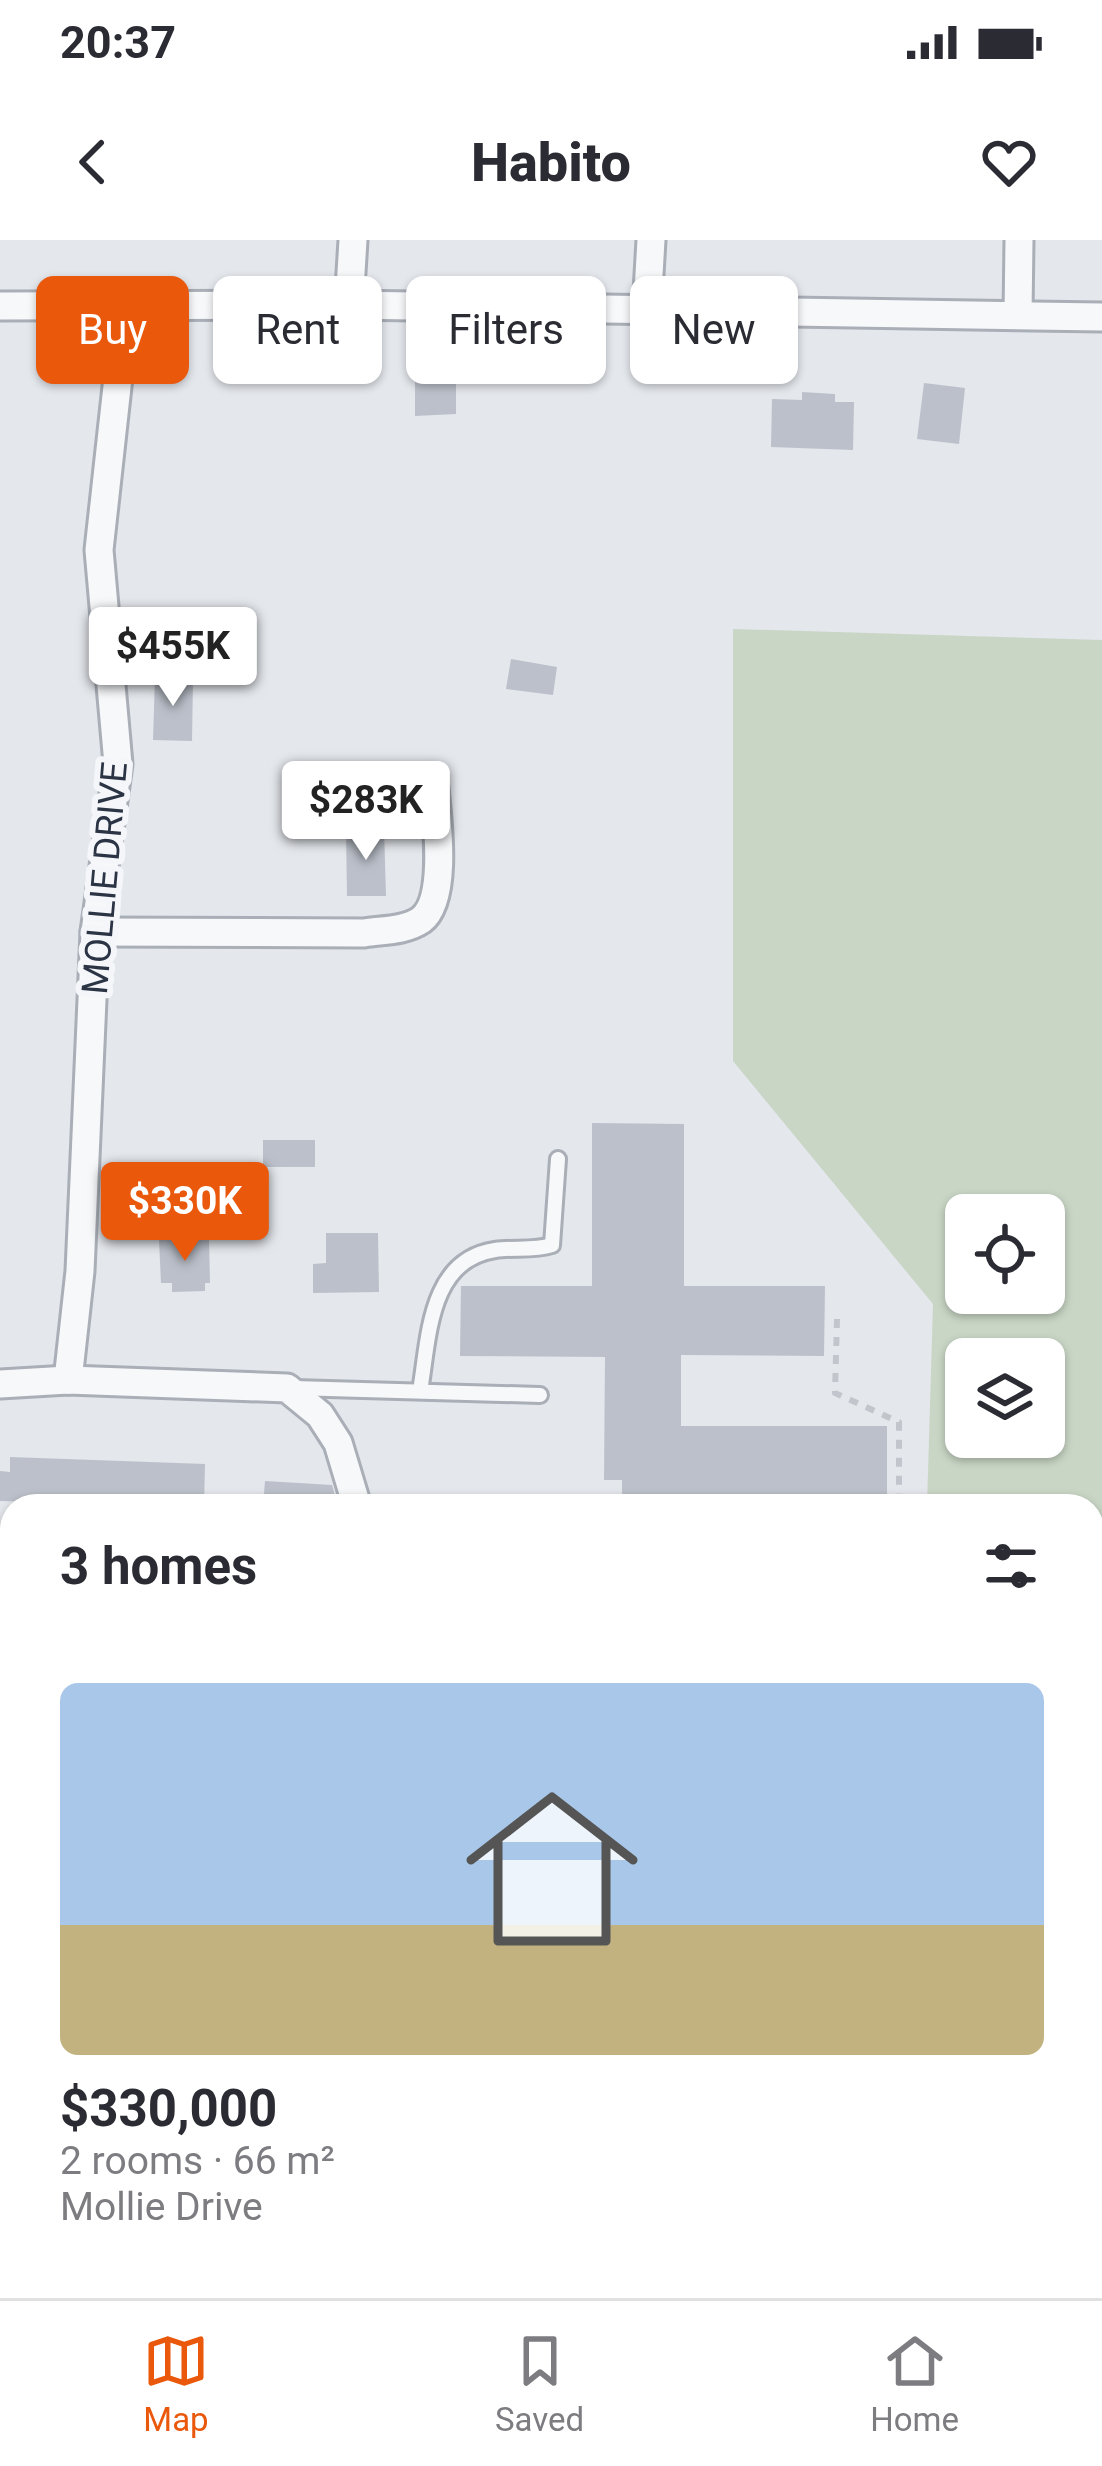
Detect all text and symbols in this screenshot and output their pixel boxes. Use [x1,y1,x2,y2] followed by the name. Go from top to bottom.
[60,16,176,69] text: 20:37
[60,129,126,195] icon: back
[976,129,1042,195] icon: heart
[471,131,631,194] text: Habito
[36,276,189,384] chip: Buy
[213,276,382,384] chip: Rent
[406,276,606,384] chip: Filters
[630,276,798,384] chip: New
[89,607,257,709] pin: $455K
[116,623,230,669] text: $455K
[74,760,136,996] street label: MOLLIE DRIVE
[282,761,450,863] pin: $283K
[309,777,423,823] text: $283K
[101,1162,269,1264] pin: $330K
[128,1178,242,1224] text: $330K
[945,1194,1065,1458] map controls
[945,1194,1065,1314] button: locate
[945,1338,1065,1458] button: layers
[978,1533,1044,1599] icon: filters
[60,1537,257,1596] text: 3 homes
[444,1761,660,1977] icon: home
[60,2079,277,2138] text: $330,000
[60,2138,335,2184] text: 2 rooms · 66 m²
[60,2184,263,2230] text: Mollie Drive
[143,2328,209,2439] tab: Map
[495,2328,584,2439] tab: Saved
[870,2328,959,2439] tab: Home

